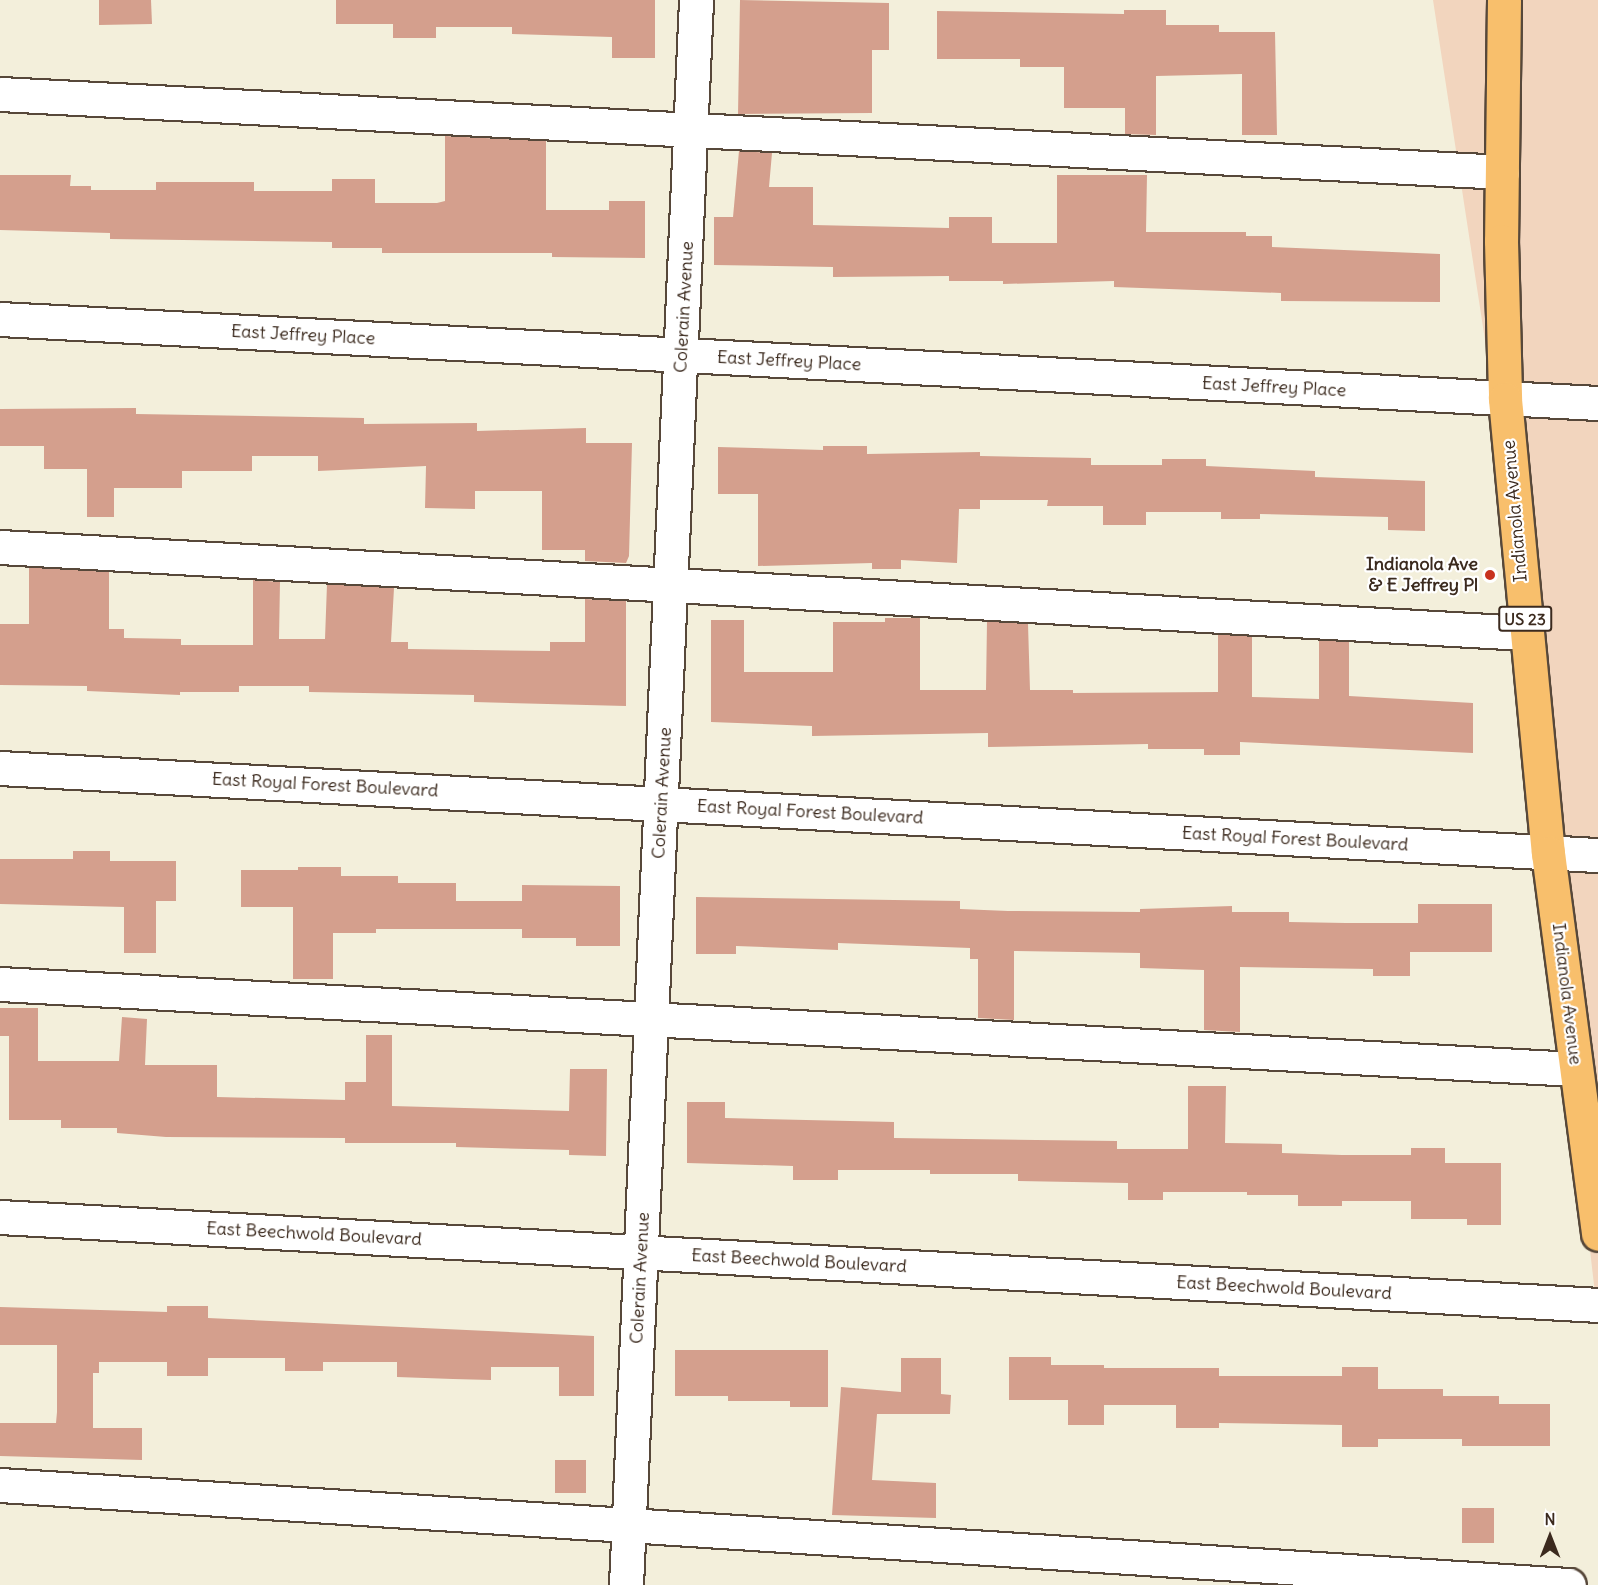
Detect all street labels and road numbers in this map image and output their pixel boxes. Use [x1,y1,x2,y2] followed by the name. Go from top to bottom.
[670,241,698,373] street label: Colerain Avenue
[230,320,376,350] street label: East Jeffrey Place
[716,346,862,376] street label: East Jeffrey Place
[1201,372,1347,402] street label: East Jeffrey Place
[1498,439,1532,583] street label: Indianola Avenue
[1498,606,1552,632] road number: US 23
[648,727,676,859] street label: Colerain Avenue
[211,768,439,802] street label: East Royal Forest Boulevard
[696,795,924,829] street label: East Royal Forest Boulevard
[1181,822,1409,856] street label: East Royal Forest Boulevard
[1548,922,1586,1066] street label: Indianola Avenue
[626,1212,654,1344] street label: Colerain Avenue
[206,1218,422,1250] street label: East Beechwold Boulevard
[691,1245,907,1277] street label: East Beechwold Boulevard
[1176,1272,1392,1304] street label: East Beechwold Boulevard

